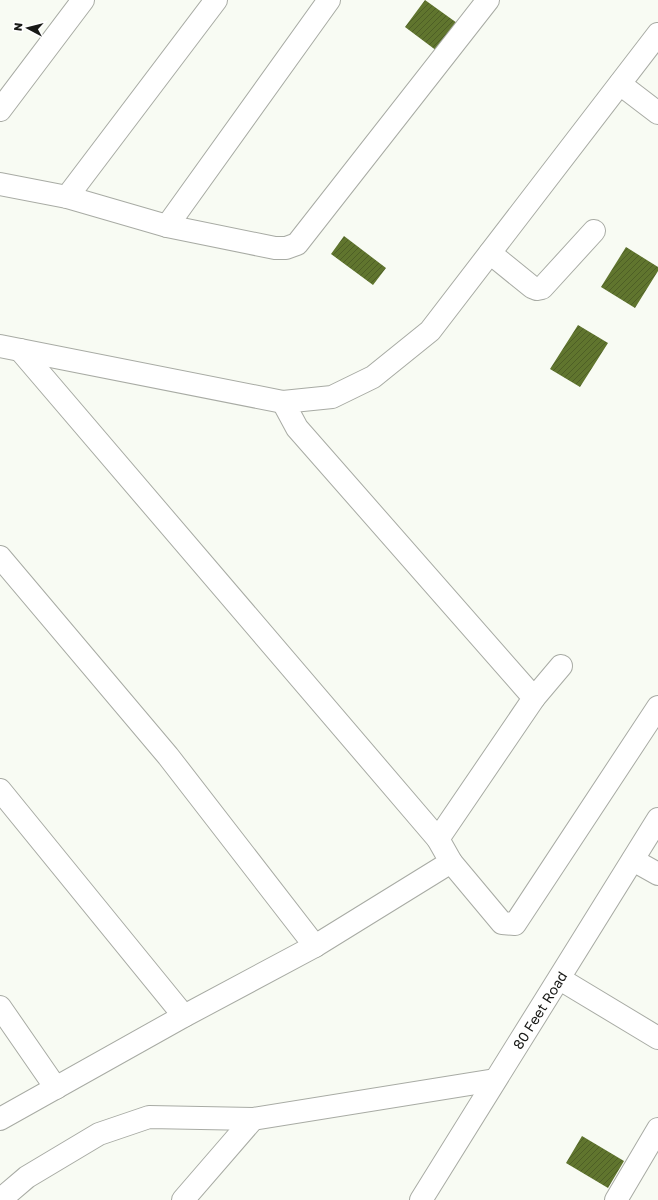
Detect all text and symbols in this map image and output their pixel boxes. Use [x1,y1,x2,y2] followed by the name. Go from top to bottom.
[8,8,48,48] north arrow
[11,22,25,32] text: N
[509,968,570,1052] street label: 80 Feet Road

